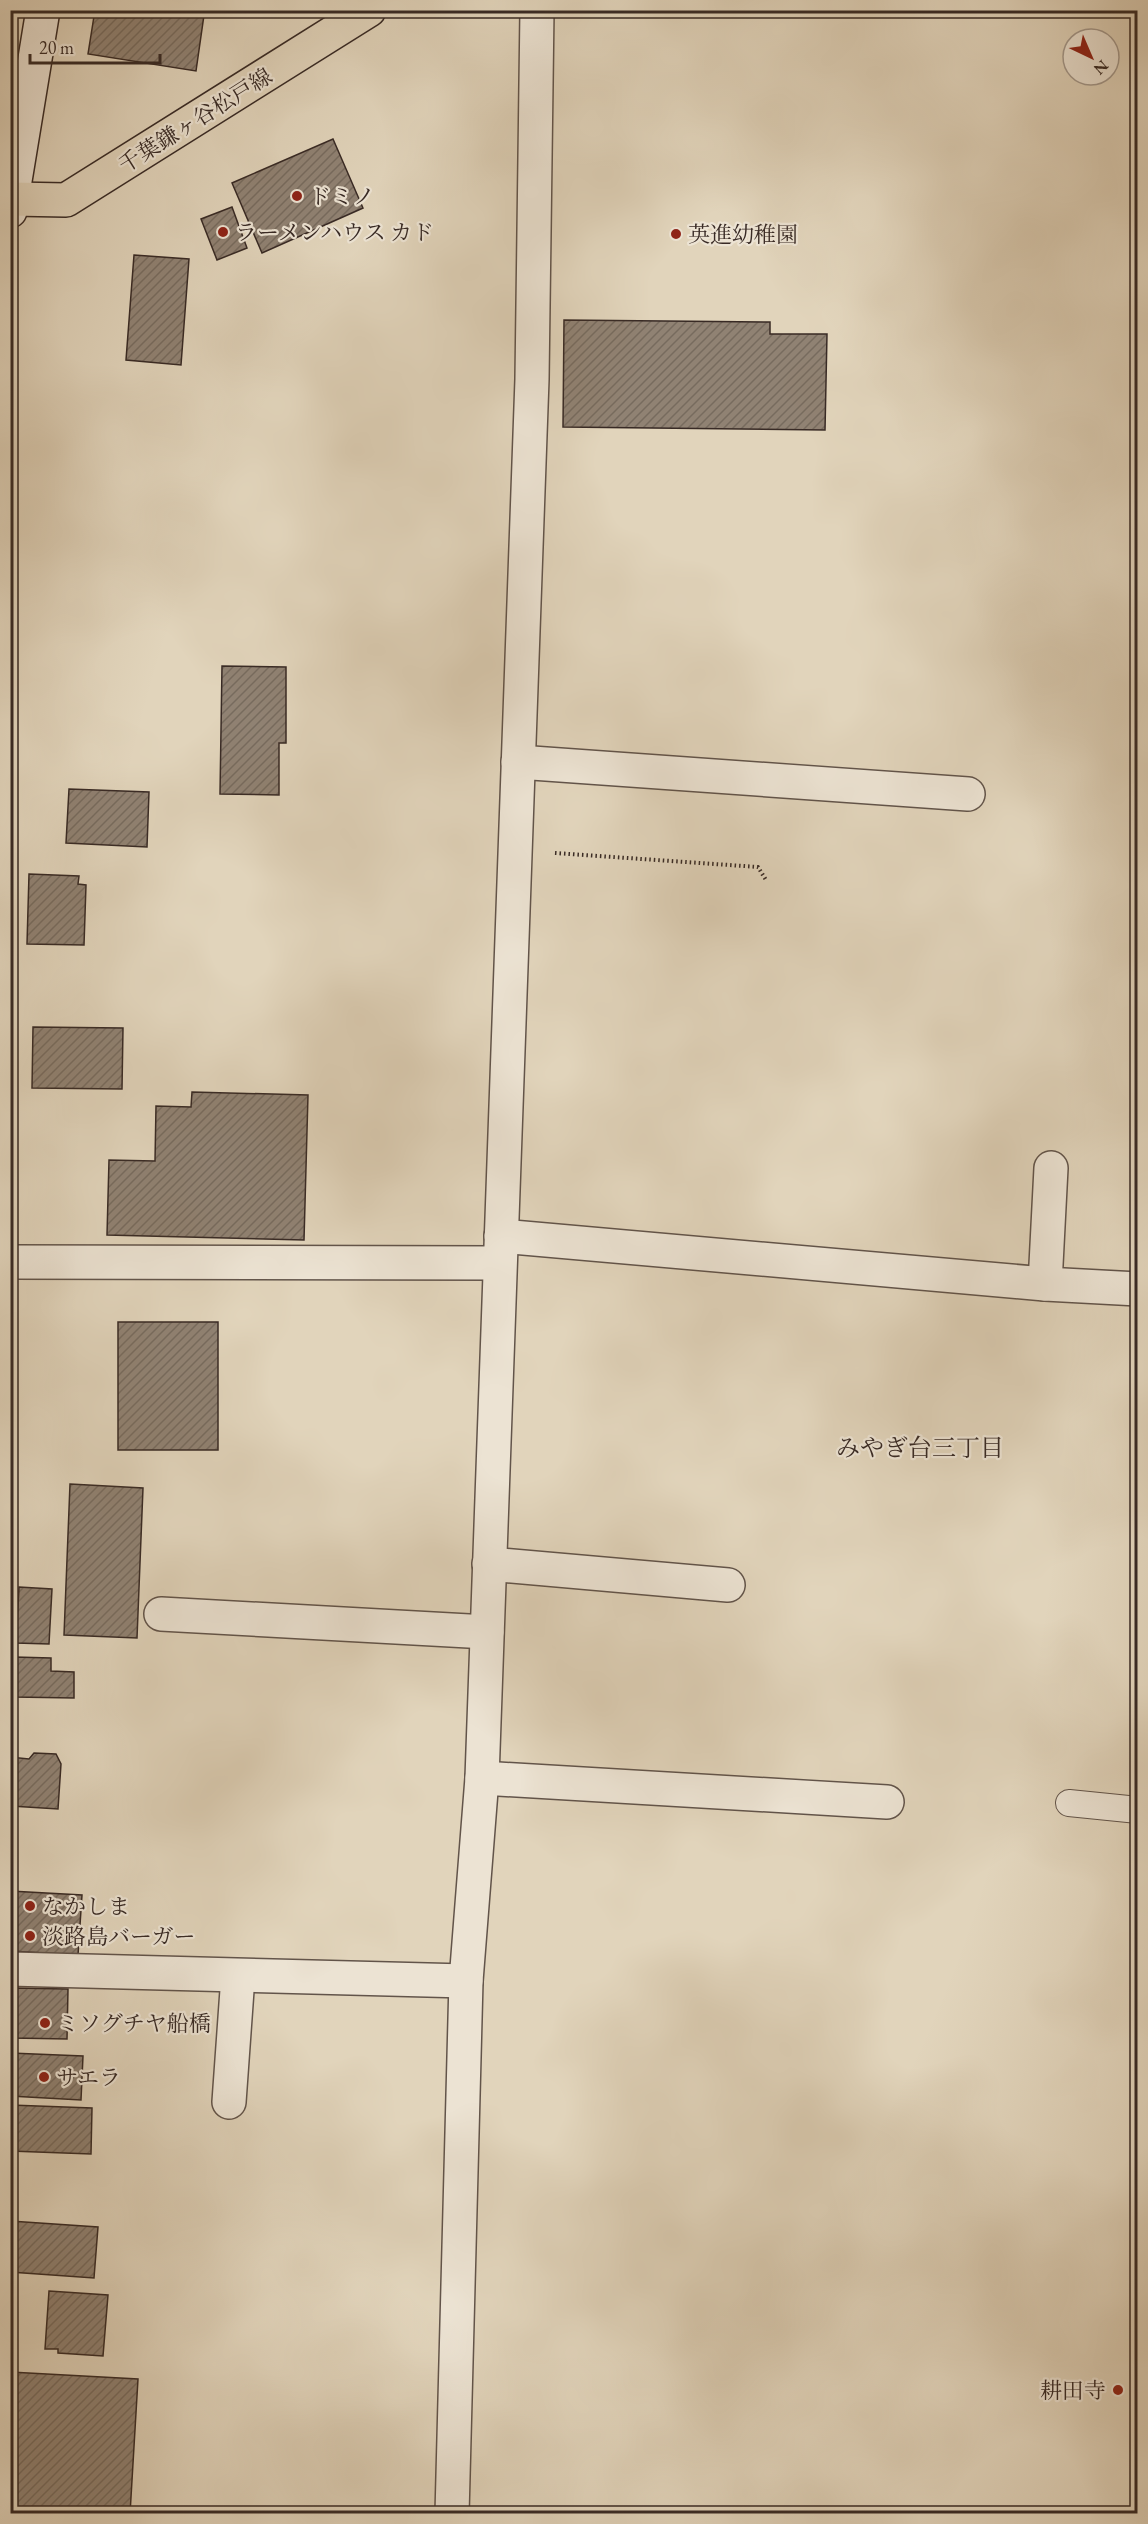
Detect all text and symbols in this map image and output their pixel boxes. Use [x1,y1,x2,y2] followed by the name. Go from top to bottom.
[30,27,160,65] scale bar
[1061,27,1121,87] north arrow
[39,36,74,59] text: 20 m
[1089,55,1113,80] text: N
[113,61,278,179] street label: 千葉鎌ヶ谷松戸線
[309,182,375,211] place label: ドミノ
[290,189,304,203] marker: ドミノ
[235,218,434,247] place label: ラーメンハウス カド
[688,220,798,249] place label: 英進幼稚園
[216,225,230,239] marker: ラーメンハウス カド
[669,227,683,241] marker: 英進幼稚園
[836,1432,1004,1463] district label: みやぎ台三丁目
[42,1892,130,1921] place label: なかしま
[23,1899,37,1913] marker: なかしま
[42,1922,196,1951] place label: 淡路島バーガー
[23,1929,37,1943] marker: 淡路島バーガー
[57,2009,211,2038] place label: ミソグチヤ船橋
[38,2016,52,2030] marker: ミソグチヤ船橋
[56,2063,121,2092] place label: サエラ
[37,2070,51,2084] marker: サエラ
[1040,2376,1106,2405] place label: 耕田寺
[1111,2383,1125,2397] marker: 耕田寺

